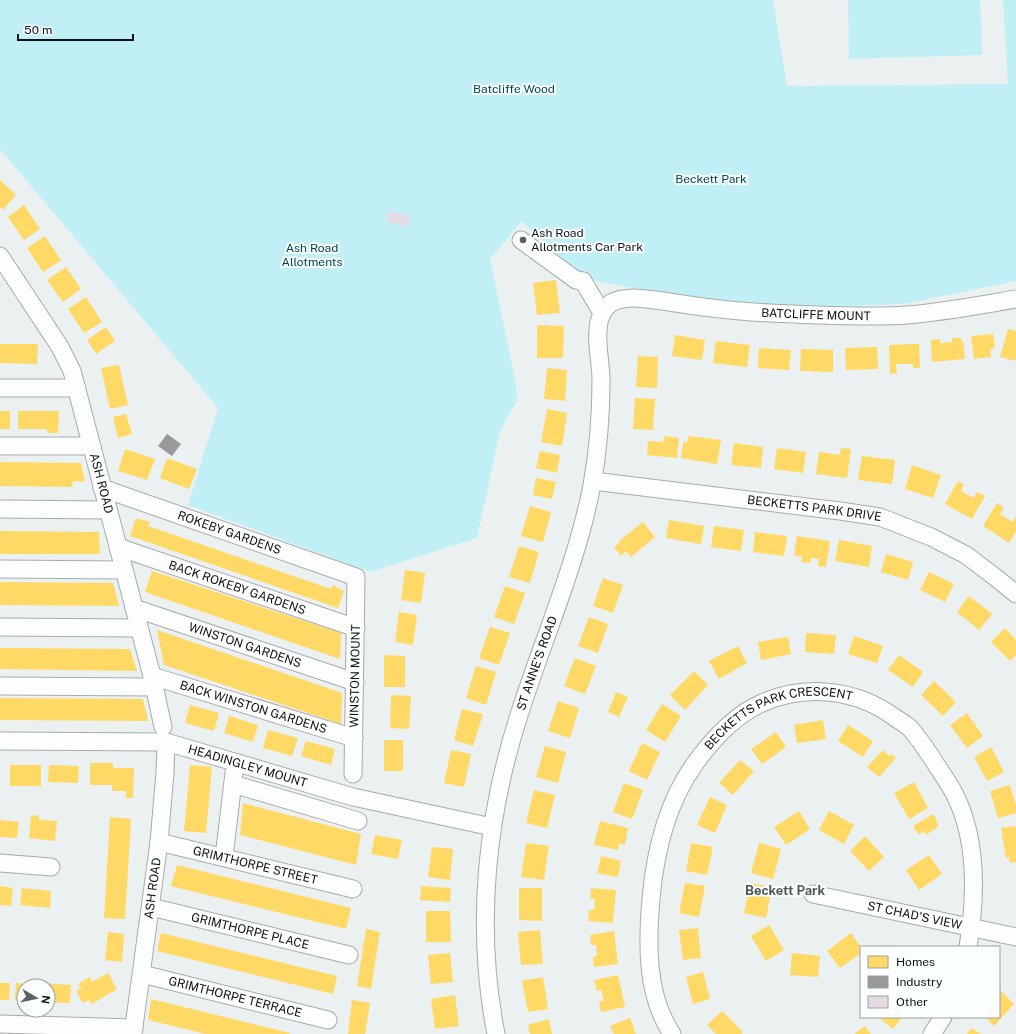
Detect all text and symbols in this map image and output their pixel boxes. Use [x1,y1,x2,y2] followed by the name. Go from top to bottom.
[18,16,133,42] scale bar
[24,23,52,37] text: 50 m
[473,82,555,96] park label: Batcliffe Wood
[675,172,747,186] park label: Beckett Park
[531,226,643,254] place label: Ash Road Allotments Car Park
[518,235,528,245] marker: Ash Road Allotments Car Park
[281,241,343,269] park label: Ash Road Allotments
[761,306,871,323] street label: BATCLIFFE MOUNT
[87,452,116,515] street label: ASH ROAD
[746,493,882,524] street label: BECKETTS PARK DRIVE
[176,508,283,557] street label: ROKEBY GARDENS
[167,558,308,617] street label: BACK ROKEBY GARDENS
[514,614,560,712] street label: ST ANNE'S ROAD
[187,620,303,671] street label: WINSTON GARDENS
[347,624,363,728] street label: WINSTON MOUNT
[178,678,329,736] street label: BACK WINSTON GARDENS
[702,685,854,752] street label: BECKETTS PARK CRESCENT
[186,742,309,790] street label: HEADINGLEY MOUNT
[192,843,319,887] street label: GRIMTHORPE STREET
[142,857,164,920] street label: ASH ROAD
[745,883,825,898] district label: Beckett Park
[866,899,964,932] street label: ST CHAD'S VIEW
[190,910,310,952] street label: GRIMTHORPE PLACE
[860,946,1000,1018] legend
[896,955,935,969] text: Homes
[167,974,303,1020] street label: GRIMTHORPE TERRACE
[896,975,943,989] text: Industry
[16,978,56,1018] north arrow
[39,994,52,1005] text: N
[896,995,928,1009] text: Other

